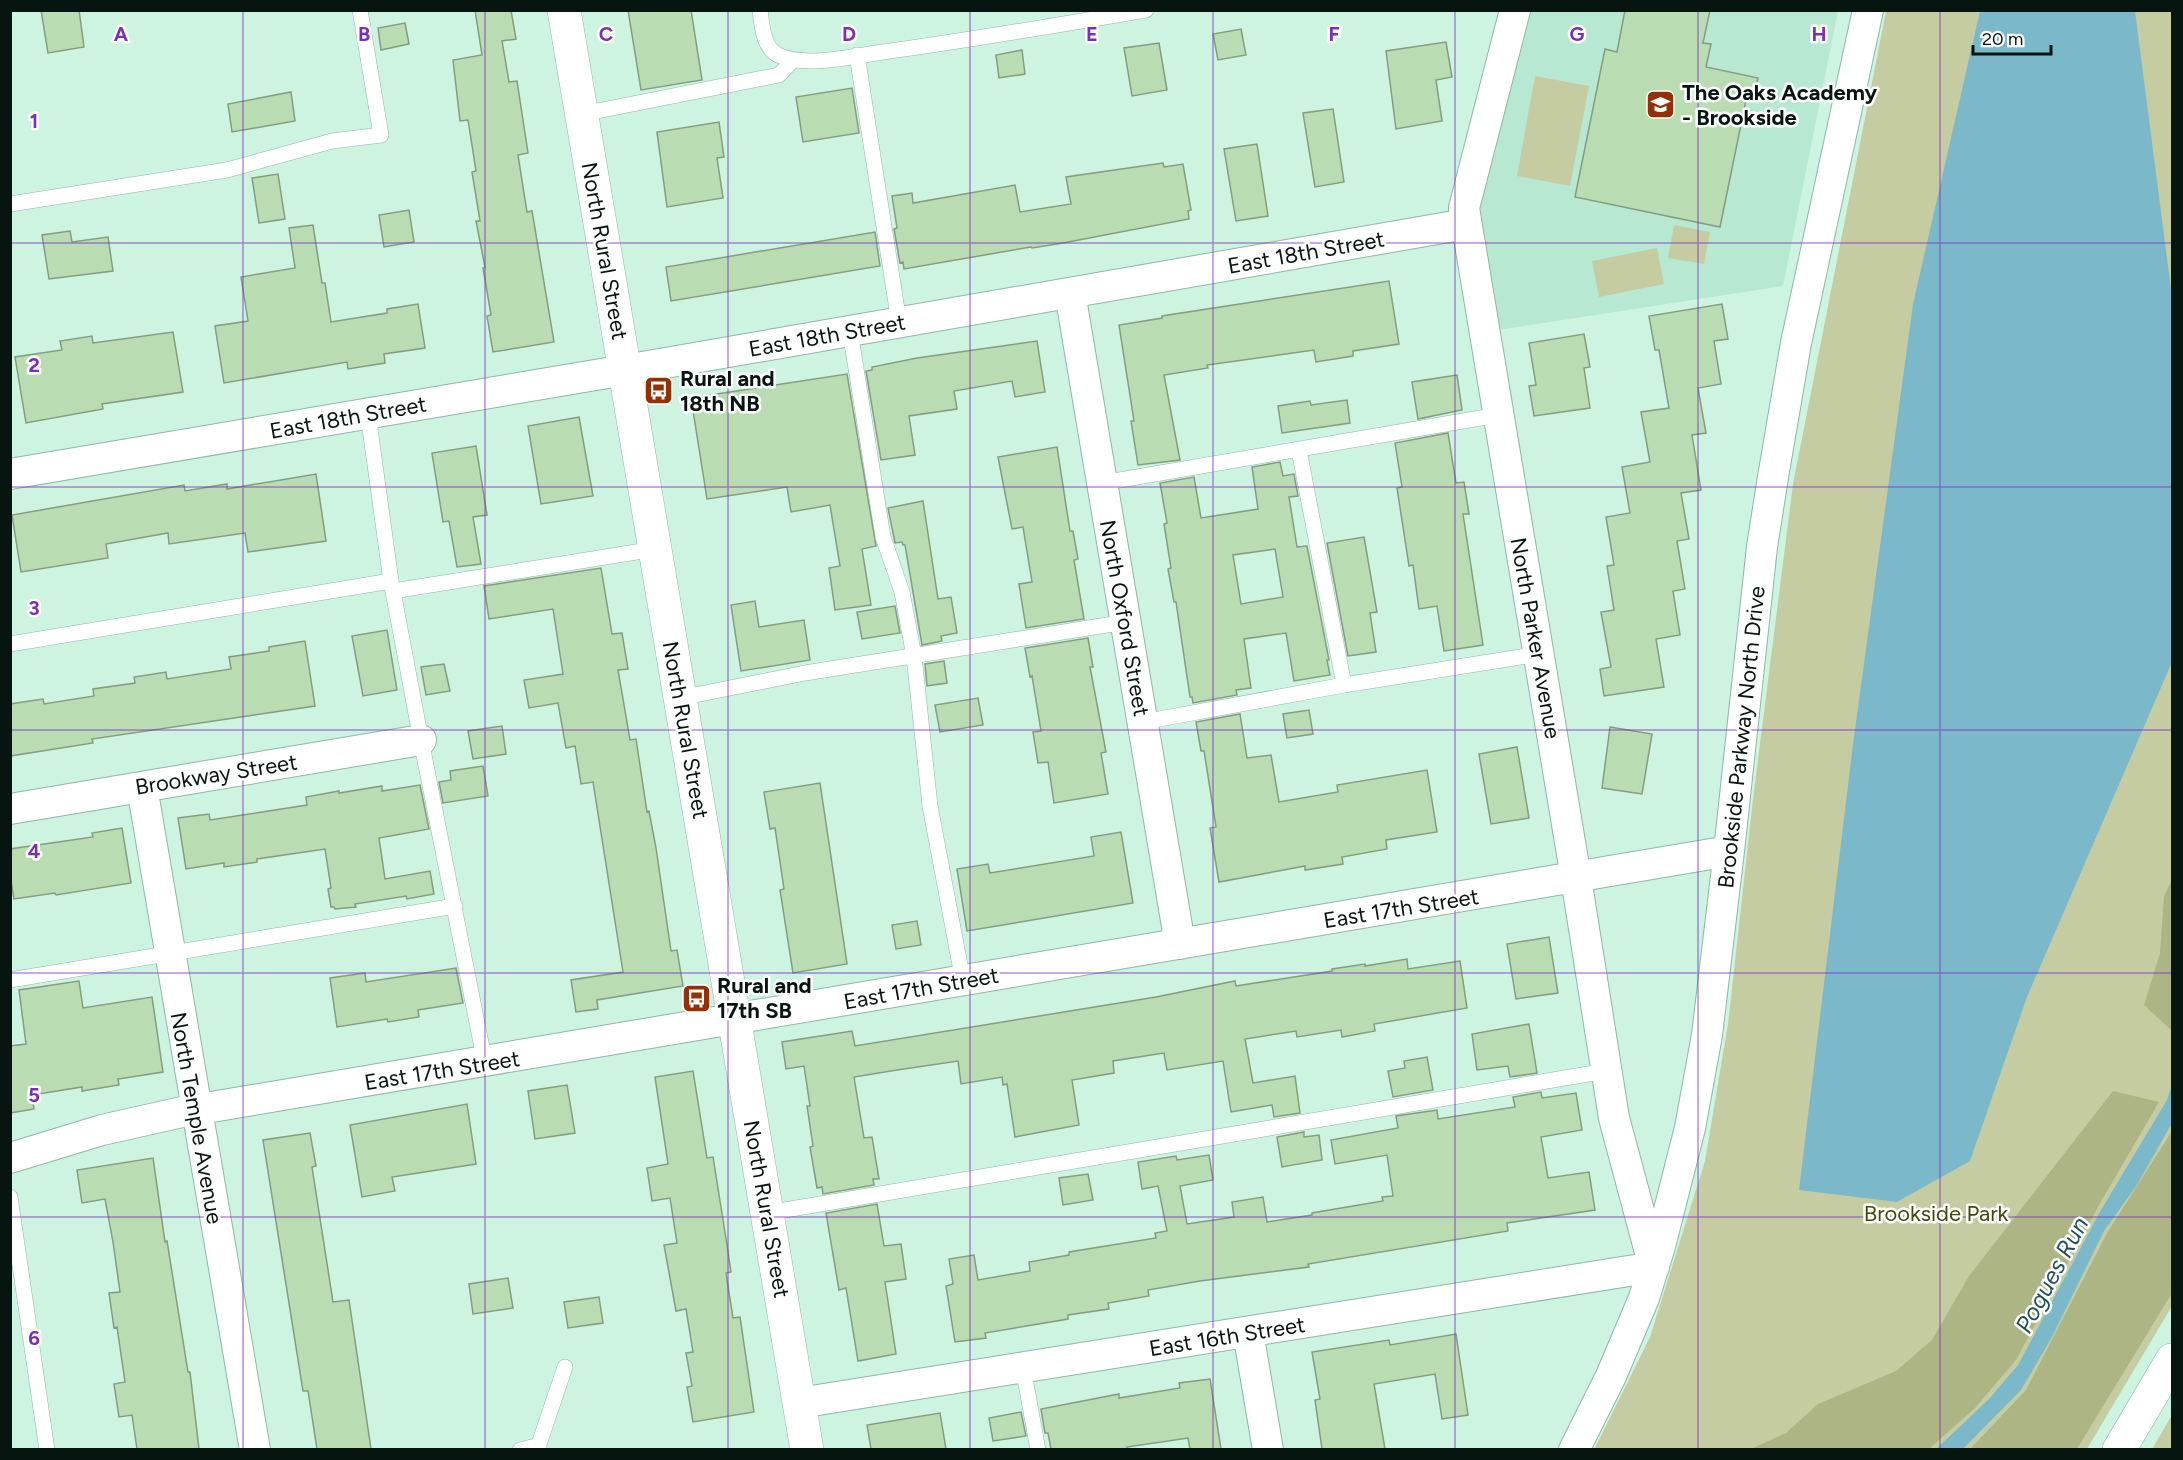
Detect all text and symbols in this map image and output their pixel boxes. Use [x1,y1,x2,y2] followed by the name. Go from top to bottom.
[1973,18,2051,56] scale bar
[114,22,129,46] text: A
[358,22,370,46] text: B
[599,22,613,46] text: C
[842,22,856,46] text: D
[1086,22,1098,46] text: E
[1328,22,1340,46] text: F
[1570,22,1585,46] text: G
[1812,22,1827,46] text: H
[1982,28,2023,50] text: 20 m
[1682,79,1878,131] place label: The Oaks Academy - Brookside
[1645,89,1677,121] school or university icon: The Oaks Academy - Brookside
[30,109,38,133] text: 1
[576,160,633,342] street label: North Rural Street
[1226,225,1386,280] street label: East 18th Street
[747,308,907,363] street label: East 18th Street
[28,353,40,377] text: 2
[680,365,775,417] place label: Rural and 18th NB
[643,375,675,407] bus stop icon: Rural and 18th NB
[268,390,428,445] street label: East 18th Street
[1094,518,1155,718] street label: North Oxford Street
[1504,535,1567,741] street label: North Parker Avenue
[1712,585,1771,890] street label: Brookside Parkway North Drive
[28,596,40,620] text: 3
[657,639,714,821] street label: North Rural Street
[133,748,299,801] street label: Brookway Street
[28,839,41,863] text: 4
[1322,883,1481,934] street label: East 17th Street
[842,962,1001,1015] street label: East 17th Street
[717,972,812,1024] place label: Rural and 17th SB
[680,982,712,1014] bus stop icon: Rural and 17th SB
[165,1010,228,1226] street label: North Temple Avenue
[363,1045,522,1096] street label: East 17th Street
[28,1083,40,1107] text: 5
[738,1118,795,1300] street label: North Rural Street
[1864,1200,2009,1227] park label: Brookside Park
[2009,1212,2094,1338] water label: Pogues Run
[1147,1311,1307,1362] street label: East 16th Street
[28,1326,40,1350] text: 6

